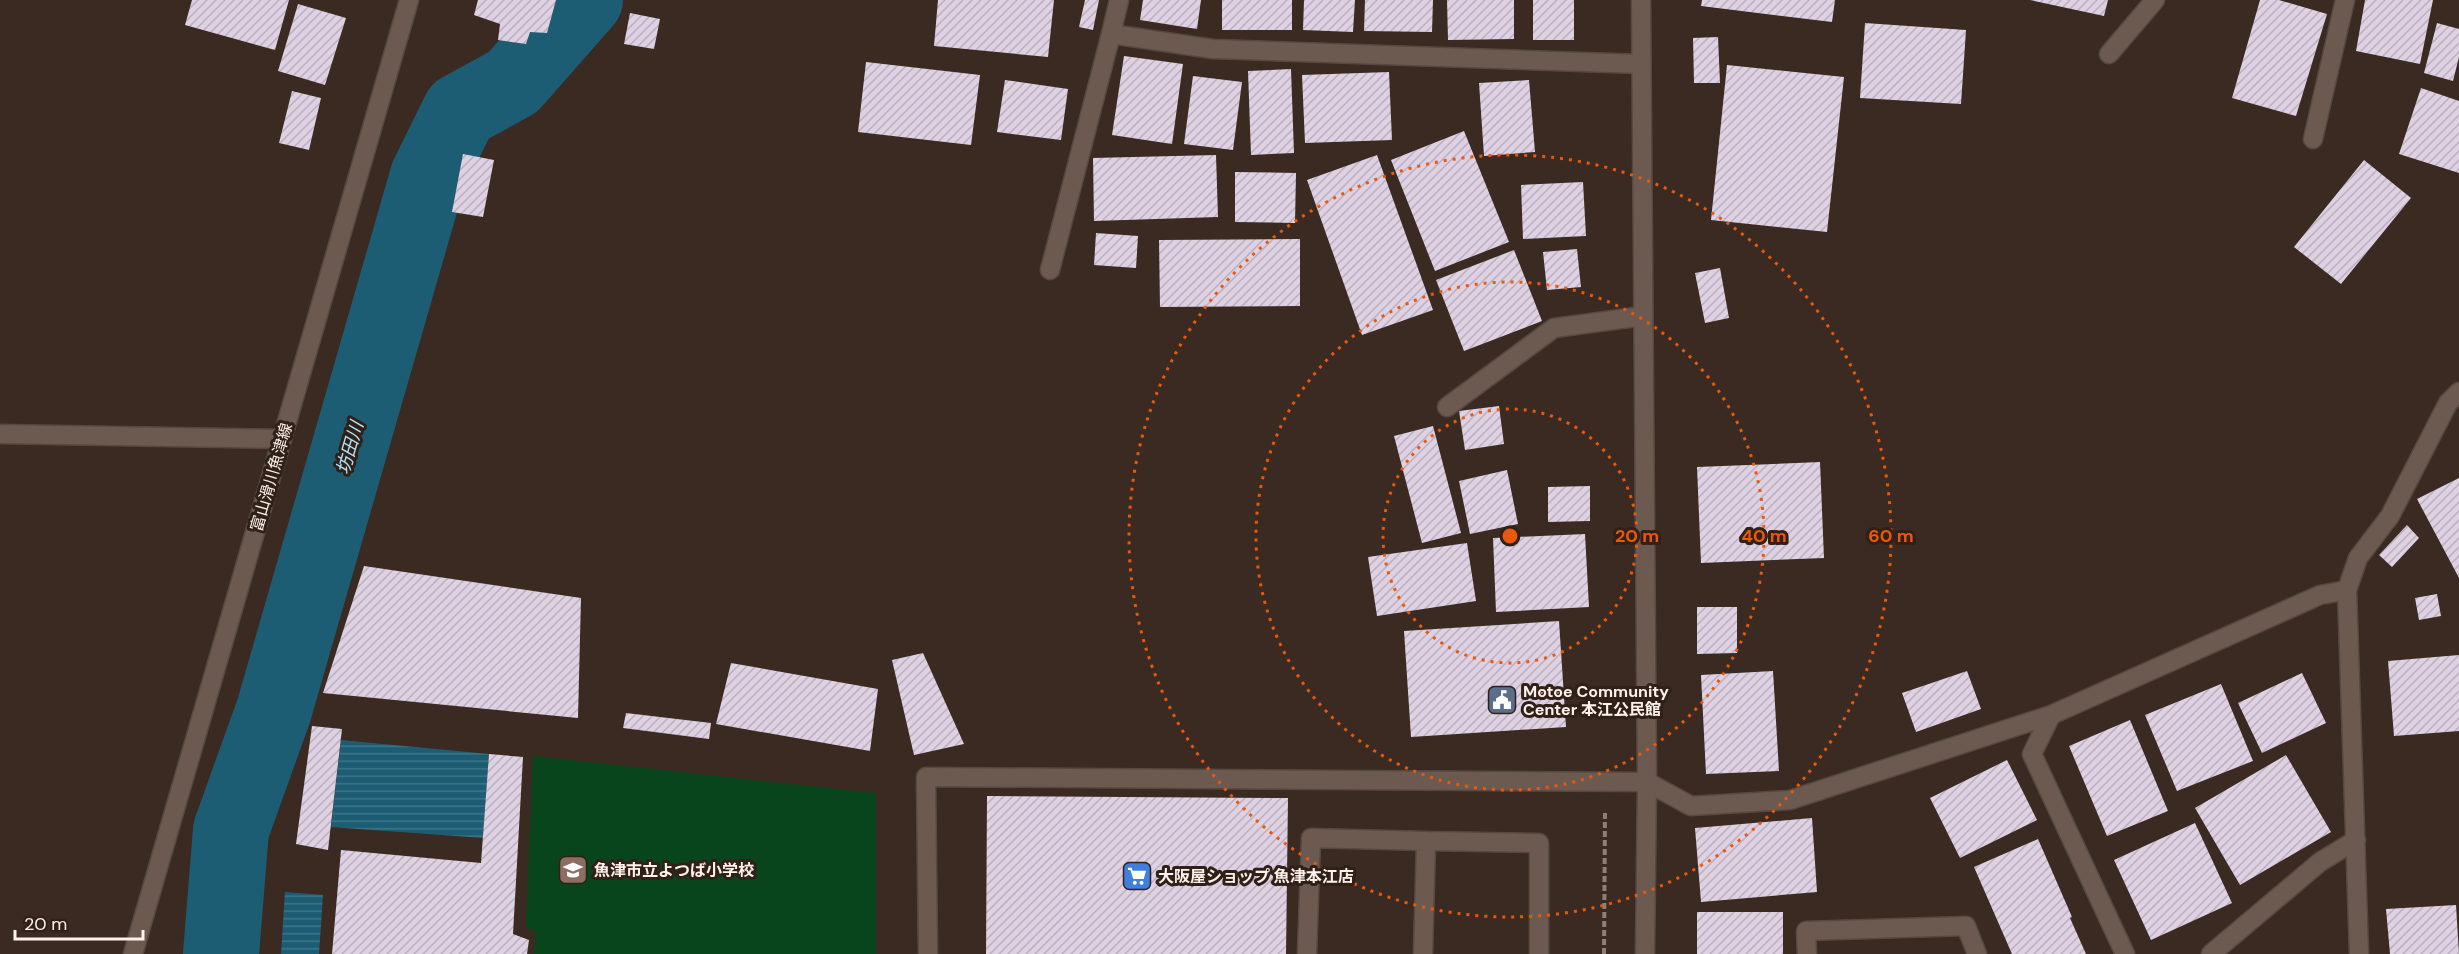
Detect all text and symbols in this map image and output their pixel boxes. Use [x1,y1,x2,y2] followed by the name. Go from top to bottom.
[331,417,370,477] water label: 坊田川
[246,420,297,534] street label: 富山滑川魚津線
[1615,524,1659,548] text: 20 m
[1741,524,1787,548] text: 40 m
[1868,524,1914,548] text: 60 m
[1500,526,1520,546] centre of rings
[1523,681,1669,720] place label: Motoe Community Center 本江公民館
[1486,684,1518,716] public building icon: Motoe Community Center 本江公民館
[557,854,589,886] school or university icon: 魚津市立よつば小学校
[594,860,754,881] place label: 魚津市立よつば小学校
[1121,860,1153,892] supermarket icon: 大阪屋ショップ 魚津本江店
[1158,866,1354,887] place label: 大阪屋ショップ 魚津本江店
[15,903,142,941] scale bar
[24,912,67,936] text: 20 m

